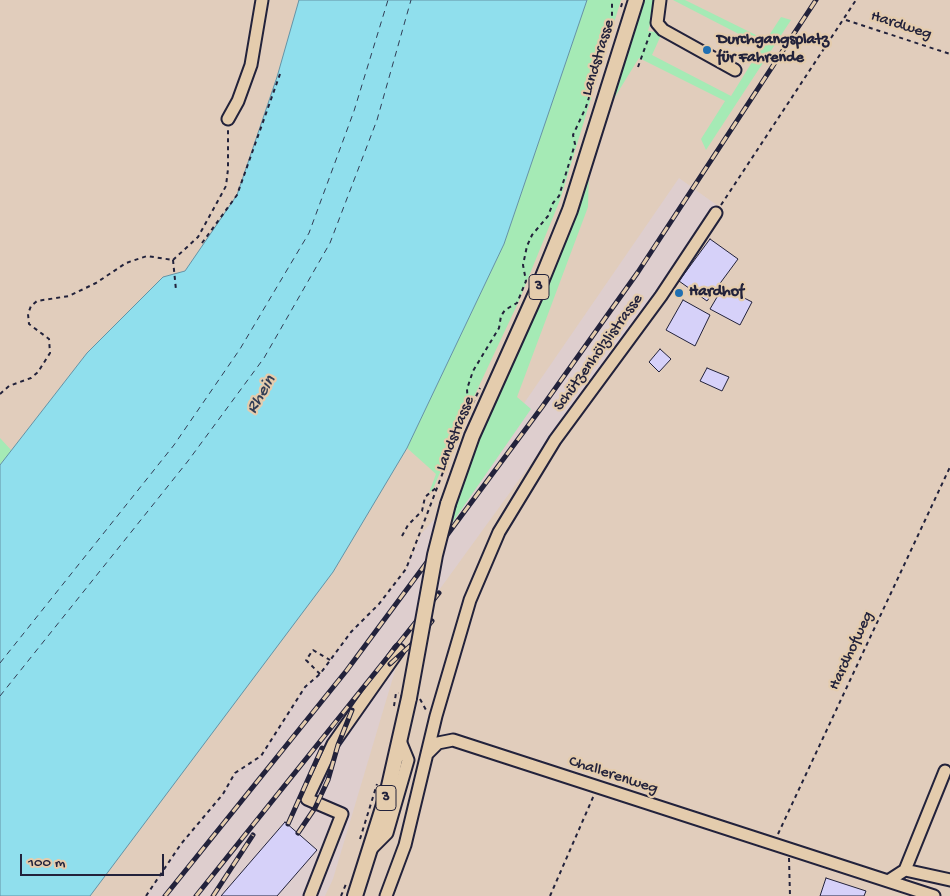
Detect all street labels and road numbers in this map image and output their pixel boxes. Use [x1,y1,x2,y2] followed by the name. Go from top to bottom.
[868,7,934,45] street label: Hardweg
[578,18,620,98] street label: Landstrasse
[529,274,549,300] road number: 3
[550,291,648,415] street label: Schützenhölzlistrasse
[432,394,480,474] street label: Landstrasse
[825,609,879,693] street label: Hardhofweg
[566,753,660,799] street label: Challerenweg
[376,786,396,810] road number: 3

